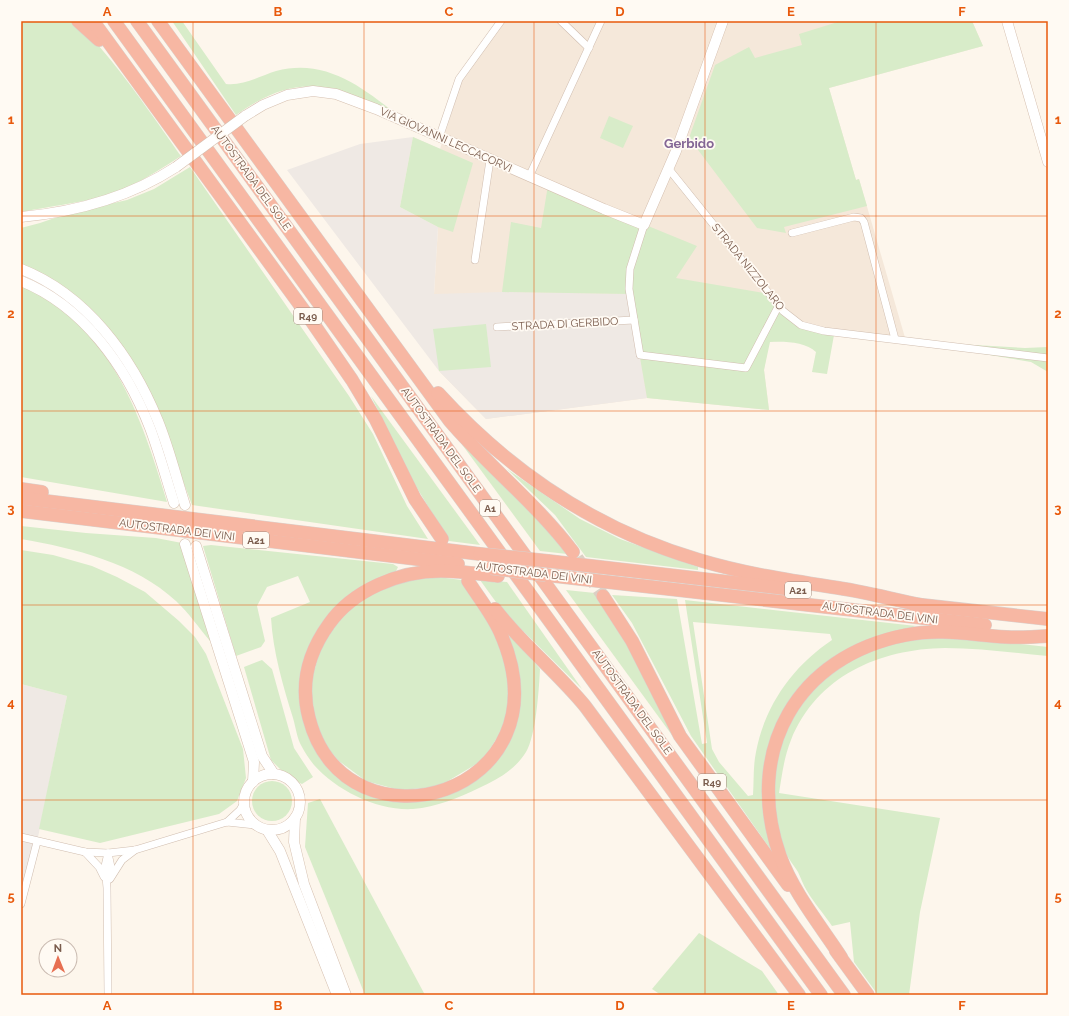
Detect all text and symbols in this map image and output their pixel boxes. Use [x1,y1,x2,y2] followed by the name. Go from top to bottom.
[103,4,112,19] text: A
[274,4,283,19] text: B
[445,4,454,19] text: C
[615,4,625,19] text: D
[787,4,795,19] text: E
[958,4,966,19] text: F
[378,105,514,175] street label: VIA GIOVANNI LECCACORVI
[8,112,15,127] text: 1
[1055,112,1062,127] text: 1
[208,123,294,233] street label: AUTOSTRADA DEL SOLE
[664,136,714,151] district label: Gerbido
[709,221,787,313] street label: STRADA NIZZOLARO
[7,306,15,321] text: 2
[1054,306,1062,321] text: 2
[294,308,322,324] road number: R49
[511,315,619,333] street label: STRADA DI GERBIDO
[398,385,484,495] street label: AUTOSTRADA DEL SOLE
[480,500,500,516] road number: A1
[7,501,15,516] text: 3
[1054,501,1062,516] text: 3
[118,516,236,544] street label: AUTOSTRADA DEI VINI
[243,532,269,548] road number: A21
[475,559,593,587] street label: AUTOSTRADA DEI VINI
[785,582,811,598] road number: A21
[821,599,939,627] street label: AUTOSTRADA DEI VINI
[589,647,675,757] street label: AUTOSTRADA DEL SOLE
[7,695,15,710] text: 4
[1054,695,1062,710] text: 4
[698,774,726,790] road number: R49
[7,889,15,904] text: 5
[1054,889,1062,904] text: 5
[38,938,78,978] north arrow
[54,942,62,955] text: N
[103,998,112,1013] text: A
[274,998,283,1013] text: B
[445,998,454,1013] text: C
[615,998,625,1013] text: D
[787,998,795,1013] text: E
[958,998,966,1013] text: F

